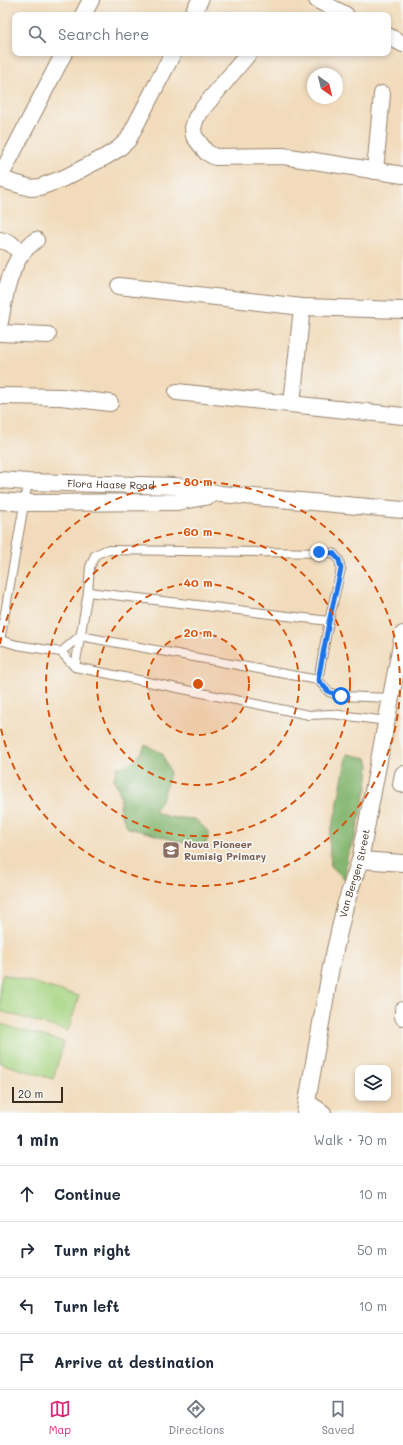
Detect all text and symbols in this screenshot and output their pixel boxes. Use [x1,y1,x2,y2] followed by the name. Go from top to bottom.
[12,12,391,56] search box
[26,23,48,45] icon: search
[58,24,149,44] text: Search here
[307,68,343,104] north arrow
[183,473,213,489] text: 80 m
[67,476,155,492] street label: Flora Haase Road
[184,523,212,539] text: 60 m
[310,543,328,561] route end
[183,574,213,590] text: 40 m
[184,624,212,640] text: 20 m
[191,677,205,691] centre of rings
[332,687,350,705] route start
[336,828,373,919] street label: Van Bergen Street
[184,837,267,863] place label: Nova Pioneer Rumisig Primary
[161,840,181,860] school or university icon: Nova Pioneer Rumisig Primary
[355,1065,391,1101] map controls
[355,1065,391,1101] button: layers
[12,1085,63,1104] scale bar
[18,1086,43,1101] text: 20 m
[16,1128,59,1150] text: 1 min
[314,1131,387,1148] text: Walk · 70 m
[16,1183,38,1205] icon: ahead
[54,1184,121,1204] text: Continue
[359,1185,387,1202] text: 10 m
[16,1239,38,1261] icon: right
[54,1240,131,1260] text: Turn right
[357,1241,387,1258] text: 50 m
[16,1295,38,1317] icon: left
[54,1296,119,1316] text: Turn left
[359,1297,387,1314] text: 10 m
[16,1351,38,1373] icon: arrive
[54,1352,214,1372] text: Arrive at destination
[49,1398,71,1437] tab: Map
[168,1398,224,1437] tab: Directions
[322,1398,354,1437] tab: Saved

